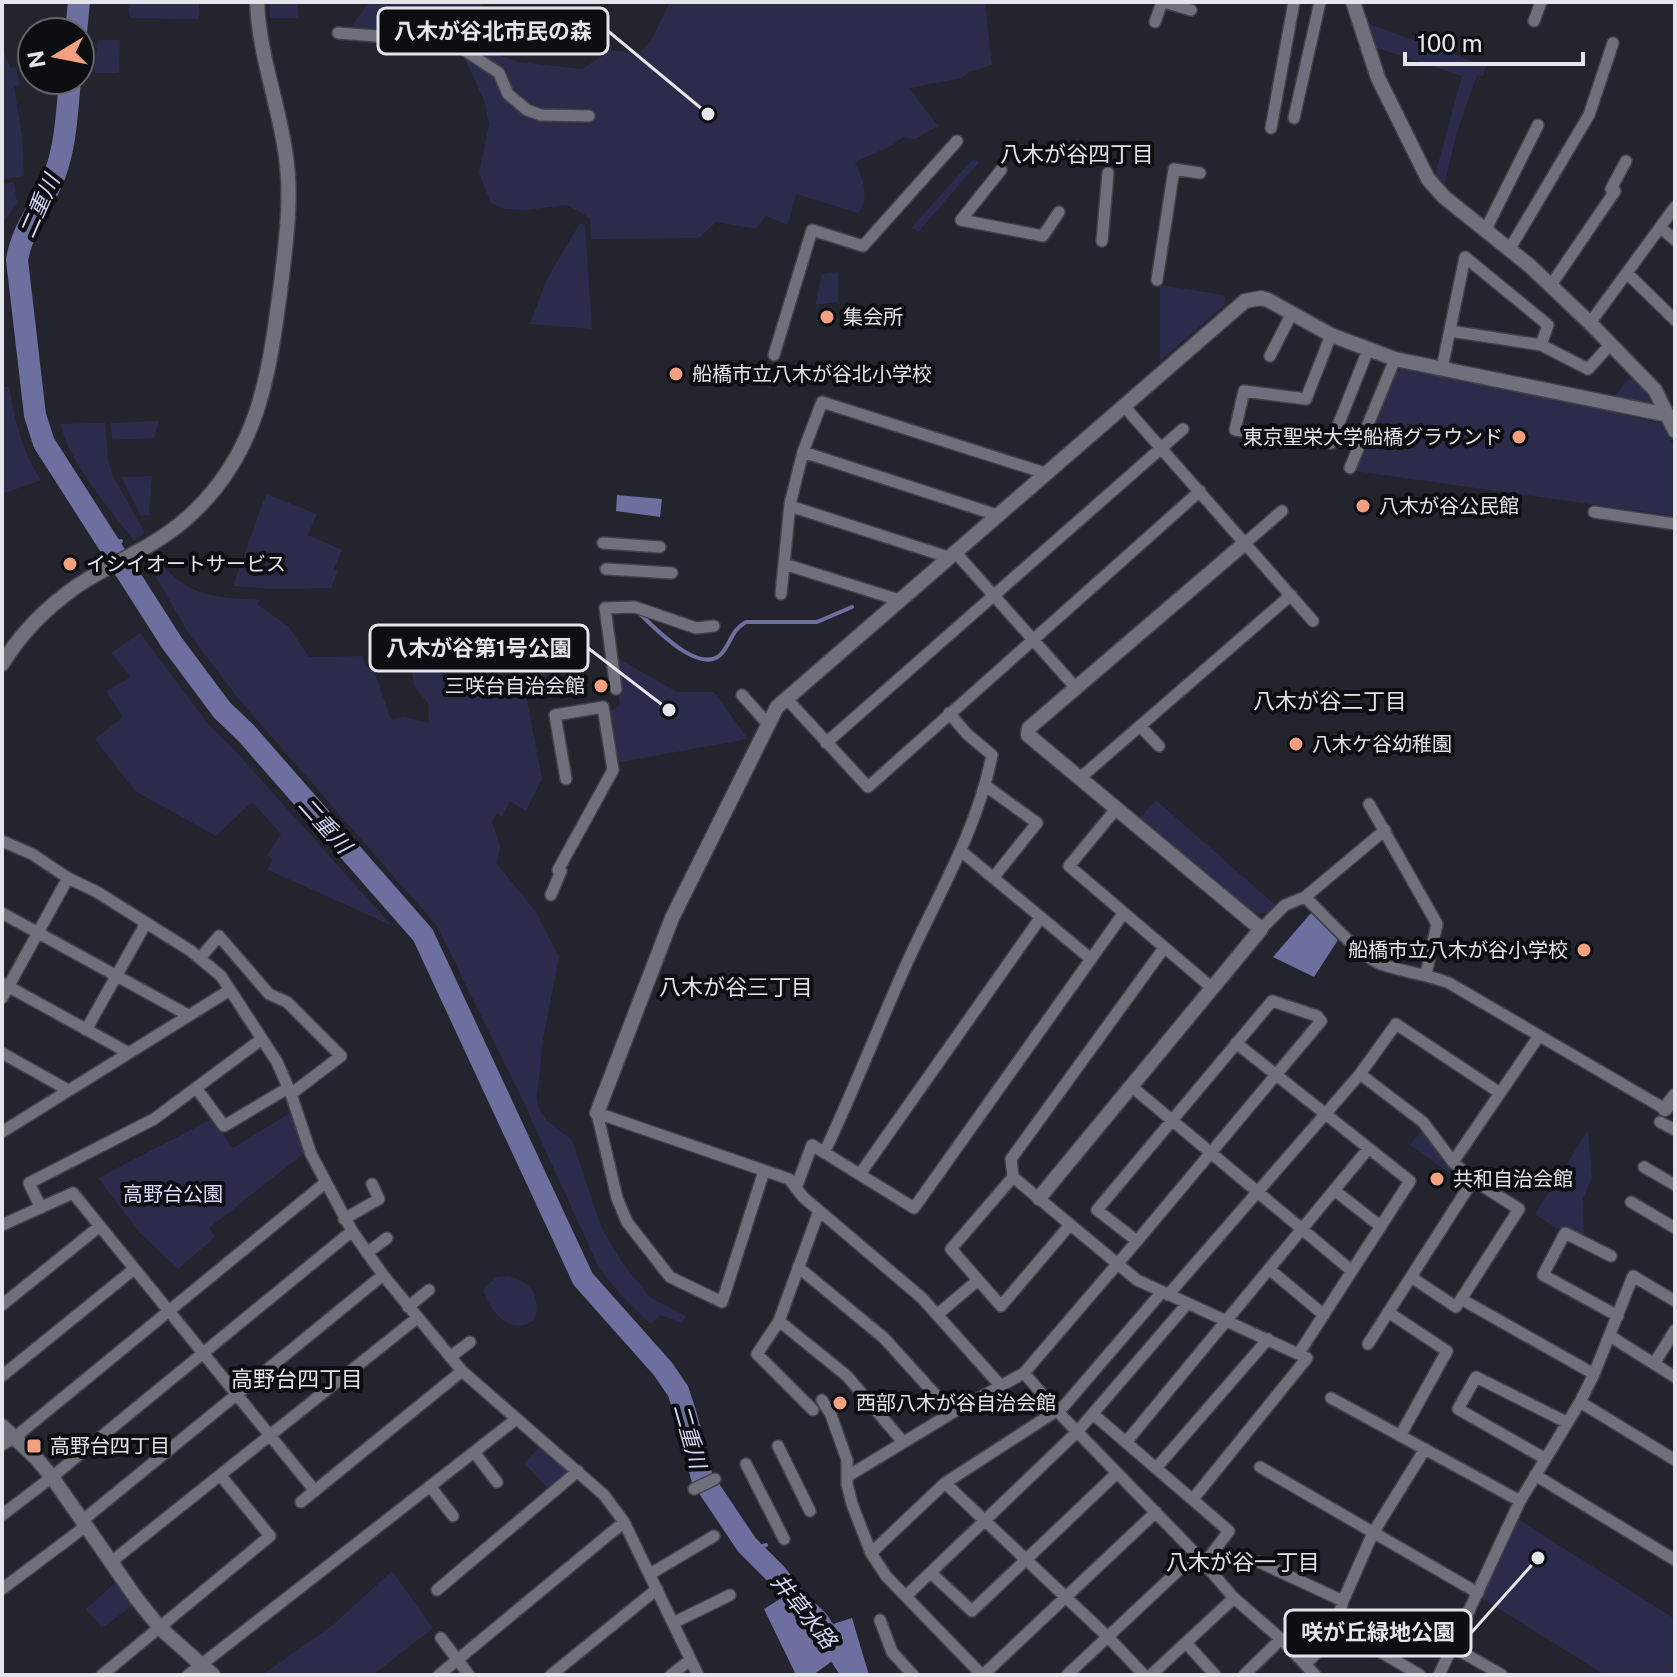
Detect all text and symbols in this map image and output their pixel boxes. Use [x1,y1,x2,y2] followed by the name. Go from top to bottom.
[378,8,608,54] callout: 八木が谷北市民の森
[16,16,96,96] north arrow
[1405,16,1583,66] scale bar
[394,18,592,44] text: 八木が谷北市民の森
[1417,29,1483,57] text: 100 m
[22,49,51,70] text: N
[1000,141,1154,167] district label: 八木が谷四丁目
[14,169,65,241] water label: 二重川
[843,305,903,329] place label: 集会所
[818,308,836,326] marker: 集会所
[692,362,932,386] place label: 船橋市立八木が谷北小学校
[667,365,685,383] marker: 船橋市立八木が谷北小学校
[1243,425,1503,449] place label: 東京聖栄大学船橋グラウンド
[1510,428,1528,446] marker: 東京聖栄大学船橋グラウンド
[1379,494,1519,518] place label: 八木が谷公民館
[1354,497,1372,515] marker: 八木が谷公民館
[86,552,286,576] place label: イシイオートサービス
[61,555,79,573] marker: イシイオートサービス
[370,625,588,671] callout: 八木が谷第1号公園
[386,635,572,661] text: 八木が谷第1号公園
[445,674,585,698] place label: 三咲台自治会館
[592,677,610,695] marker: 三咲台自治会館
[1253,688,1407,714] district label: 八木が谷二丁目
[1312,732,1452,756] place label: 八木ケ谷幼稚園
[1287,735,1305,753] marker: 八木ケ谷幼稚園
[293,792,358,860] water label: 二重川
[1348,938,1568,962] place label: 船橋市立八木が谷小学校
[1575,941,1593,959] marker: 船橋市立八木が谷小学校
[659,974,813,1000] district label: 八木が谷三丁目
[1453,1167,1573,1191] place label: 共和自治会館
[1428,1170,1446,1188] marker: 共和自治会館
[123,1182,223,1206] park label: 高野台公園
[231,1366,363,1392] district label: 高野台四丁目
[856,1391,1056,1415] place label: 西部八木が谷自治会館
[831,1394,849,1412] marker: 西部八木が谷自治会館
[668,1401,712,1473] water label: 二重川
[50,1434,170,1458] place label: 高野台四丁目
[25,1437,43,1455] marker: 高野台四丁目
[1166,1549,1320,1575] district label: 八木が谷一丁目
[766,1569,843,1655] water label: 井草水路
[1285,1610,1471,1656] callout: 咲が丘緑地公園
[1301,1619,1455,1645] text: 咲が丘緑地公園

